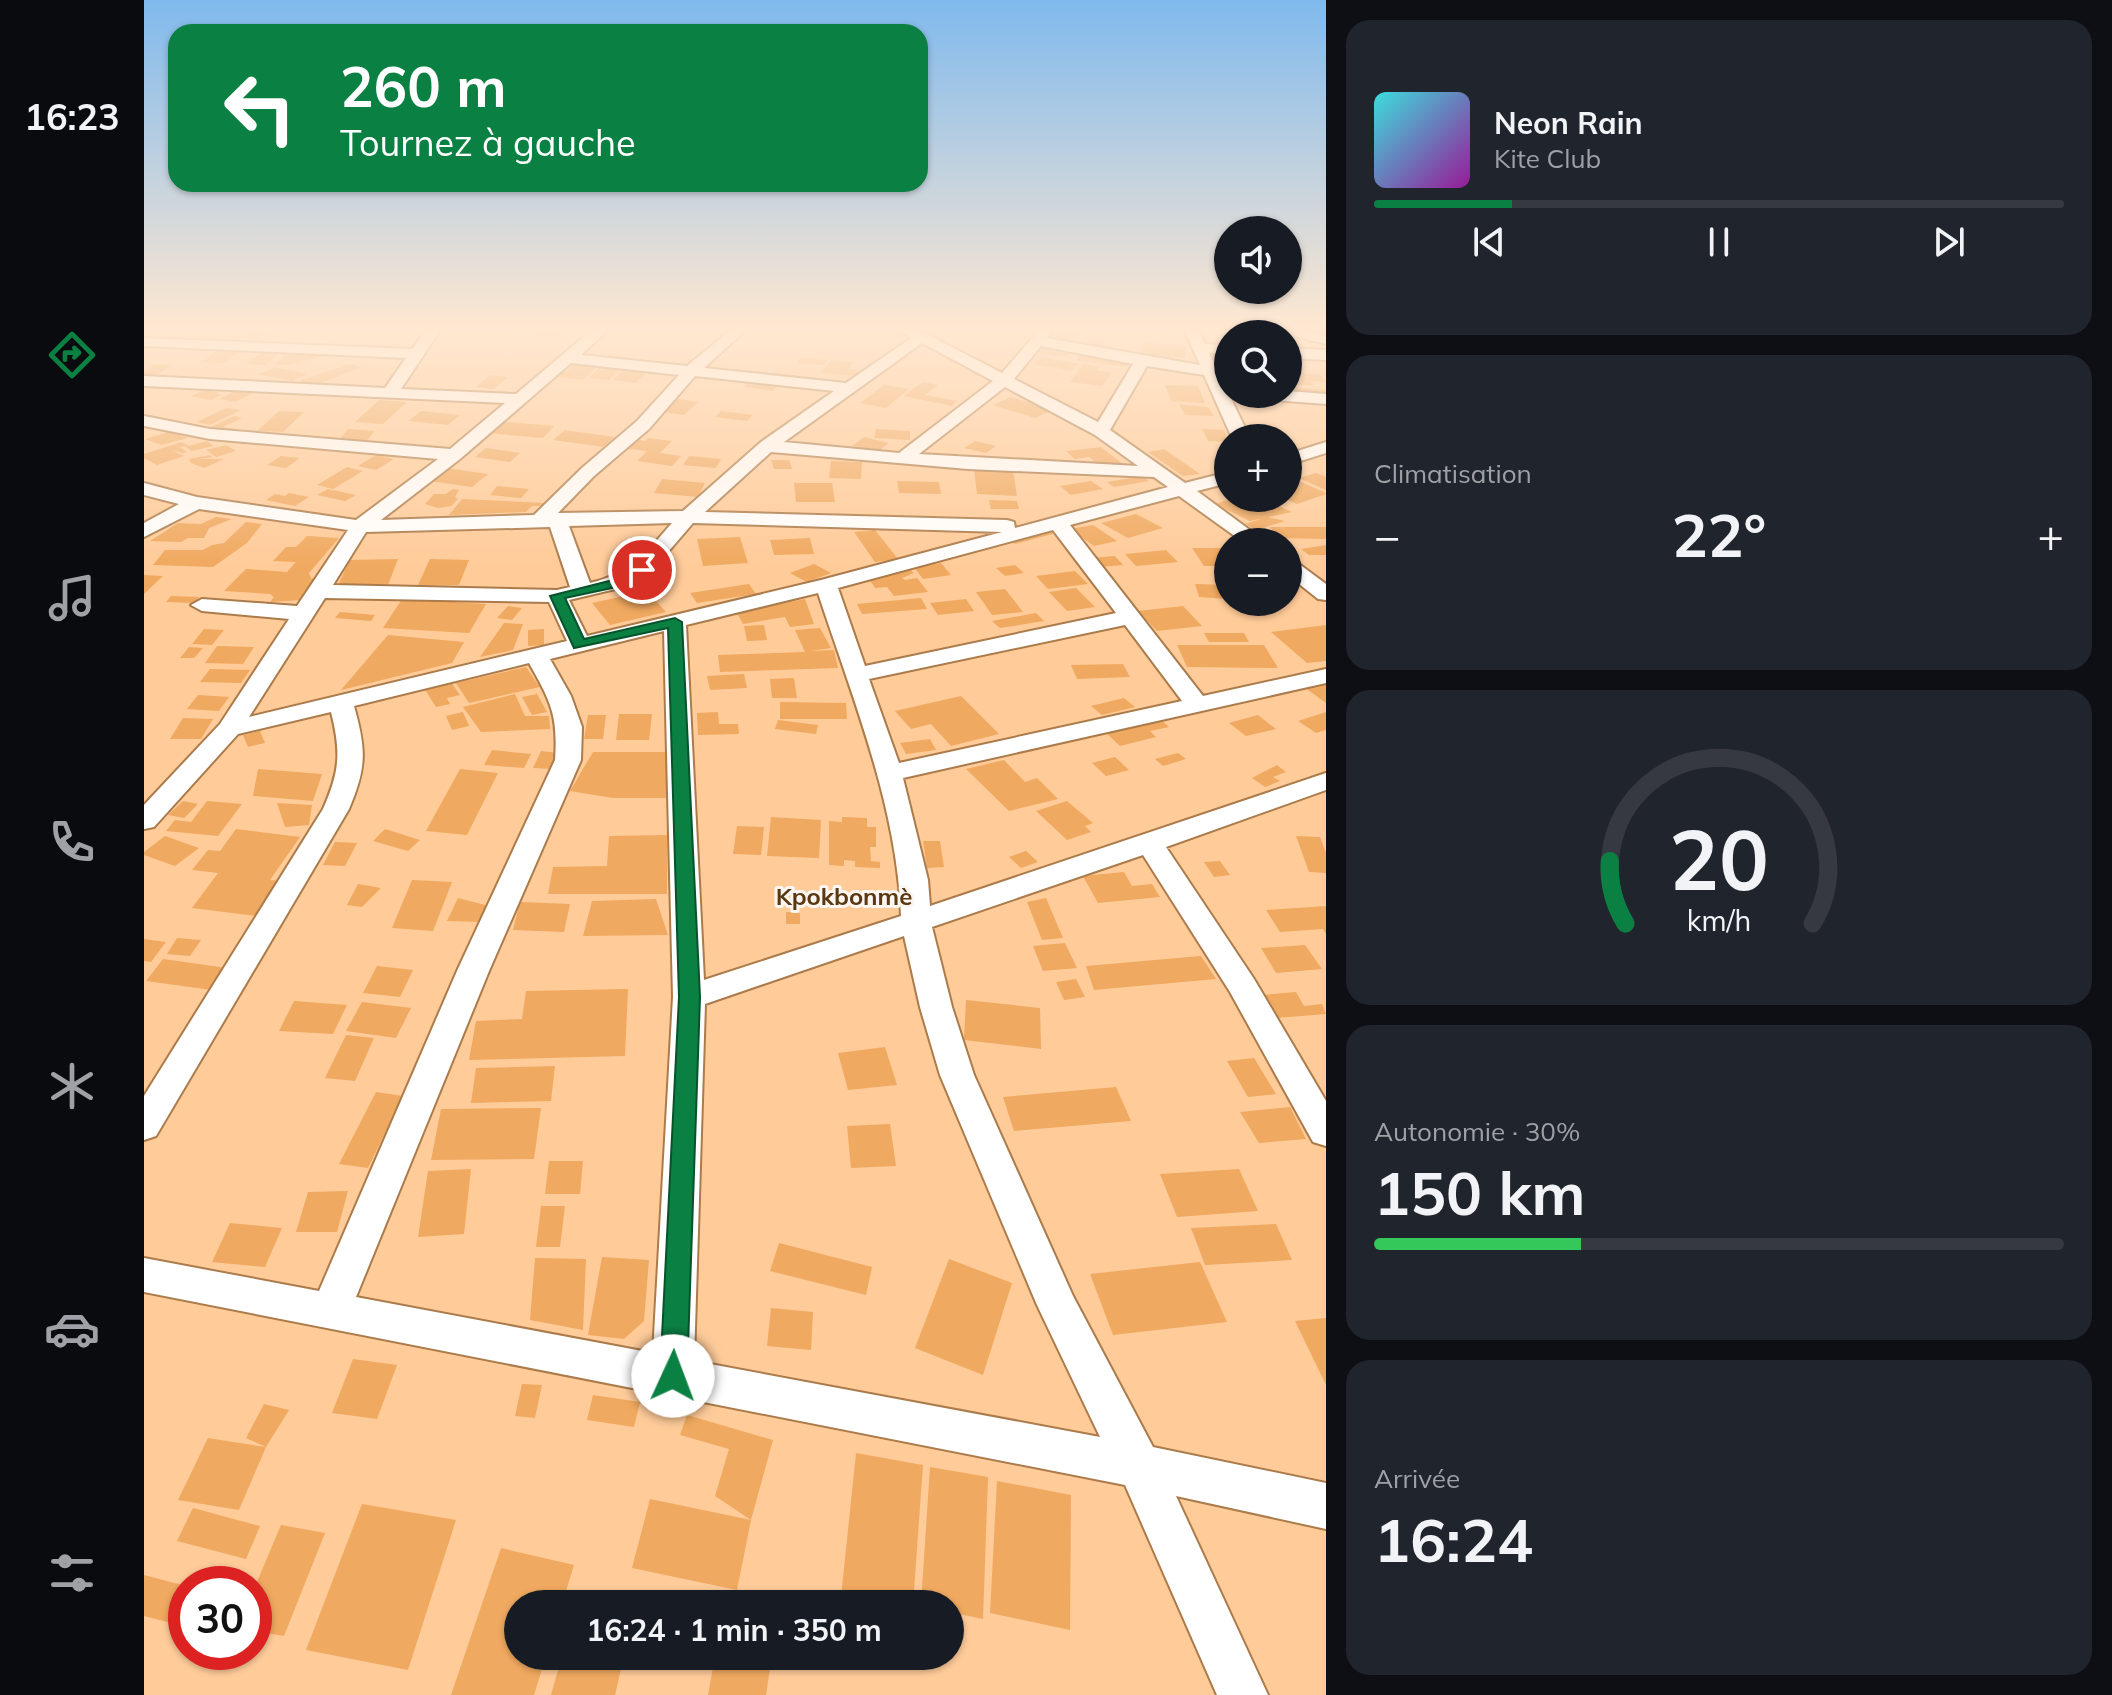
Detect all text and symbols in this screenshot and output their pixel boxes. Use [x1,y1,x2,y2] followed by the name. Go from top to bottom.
[340,51,507,121] text: 260 m
[208,56,312,160] icon: left
[24,94,120,139] text: 16:23
[1494,104,1643,142] text: Neon Rain
[340,120,636,165] text: Tournez à gauche
[1494,142,1601,175] text: Kite Club
[1214,216,1302,616] map controls
[1214,216,1302,304] button: sound
[1467,220,1511,264] icon: previous
[1697,220,1741,264] icon: pause
[1927,220,1971,264] icon: next
[1214,320,1302,408] button: search
[44,327,100,383] icon: directions
[1214,424,1302,512] button: +
[1374,457,1532,490] text: Climatisation
[1672,497,1766,572] text: 22°
[1374,508,1400,563] text: −
[2038,508,2064,563] text: +
[1214,528,1302,616] button: −
[608,536,676,604] pin
[620,548,664,592] icon: arrive
[44,570,100,626] icon: music
[1669,805,1769,910] text: 20
[44,814,100,870] icon: phone
[776,881,912,911] district label: Kpokbonmè
[1687,902,1751,938] text: km/h
[44,1058,100,1114] icon: climate
[1374,1115,1580,1148] text: Autonomie · 30%
[1374,1155,1586,1230] text: 150 km
[44,1301,100,1357] icon: car
[631,1334,715,1418] position arrow
[1374,1462,1460,1495] text: Arrivée
[1374,1502,1533,1577] text: 16:24
[44,1545,100,1601] icon: filters
[168,1566,272,1670] speed limit sign: 30
[586,1611,882,1649] text: 16:24 · 1 min · 350 m

